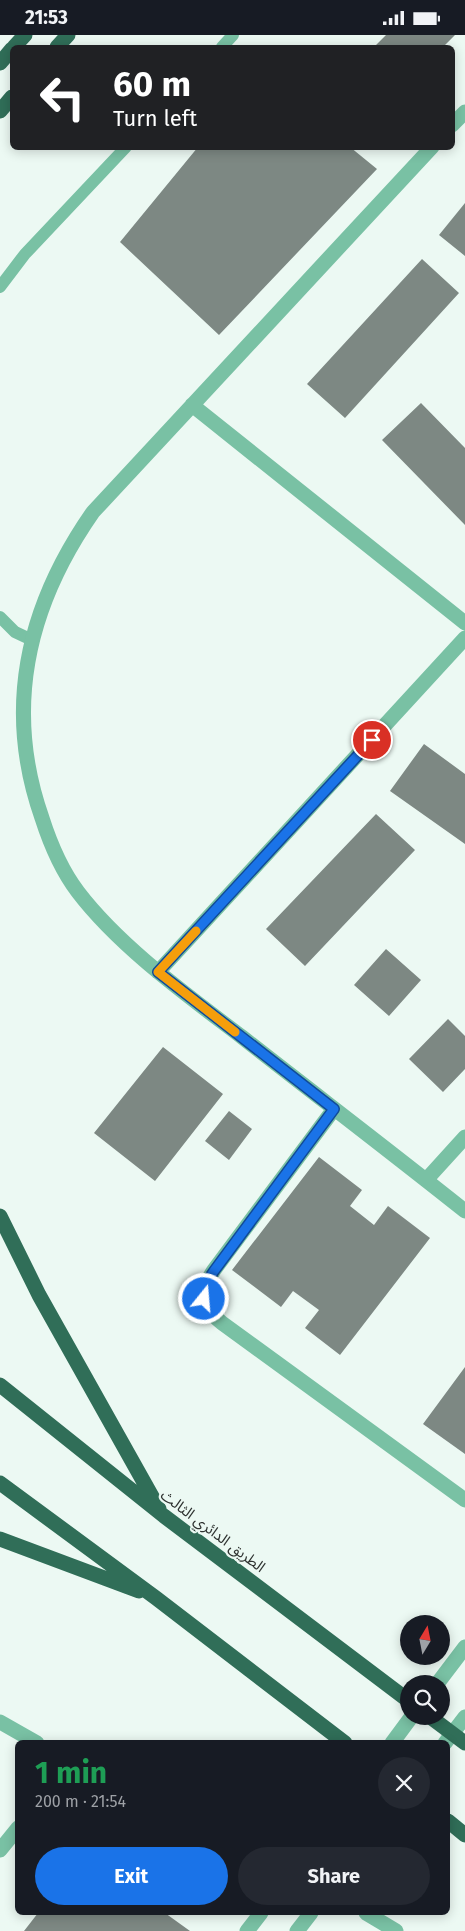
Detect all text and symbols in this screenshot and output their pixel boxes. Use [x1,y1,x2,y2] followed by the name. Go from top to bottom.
[25,6,68,29] text: 21:53
[113,63,191,105] text: 60 m
[30,65,95,130] icon: left
[113,105,197,132] text: Turn left
[351,719,393,761] pin
[358,726,386,754] icon: arrive
[177,1272,229,1324] position arrow
[156,1486,269,1578] street label: الطريق الدائري الثالث
[400,1615,450,1665] north arrow
[400,1615,450,1725] map controls
[400,1675,450,1725] button: search
[35,1755,107,1791] text: 1 min
[378,1757,430,1809] button: close
[35,1792,126,1811] text: 200 m · 21:54
[35,1847,228,1905] button: Exit
[238,1847,430,1905] button: Share

